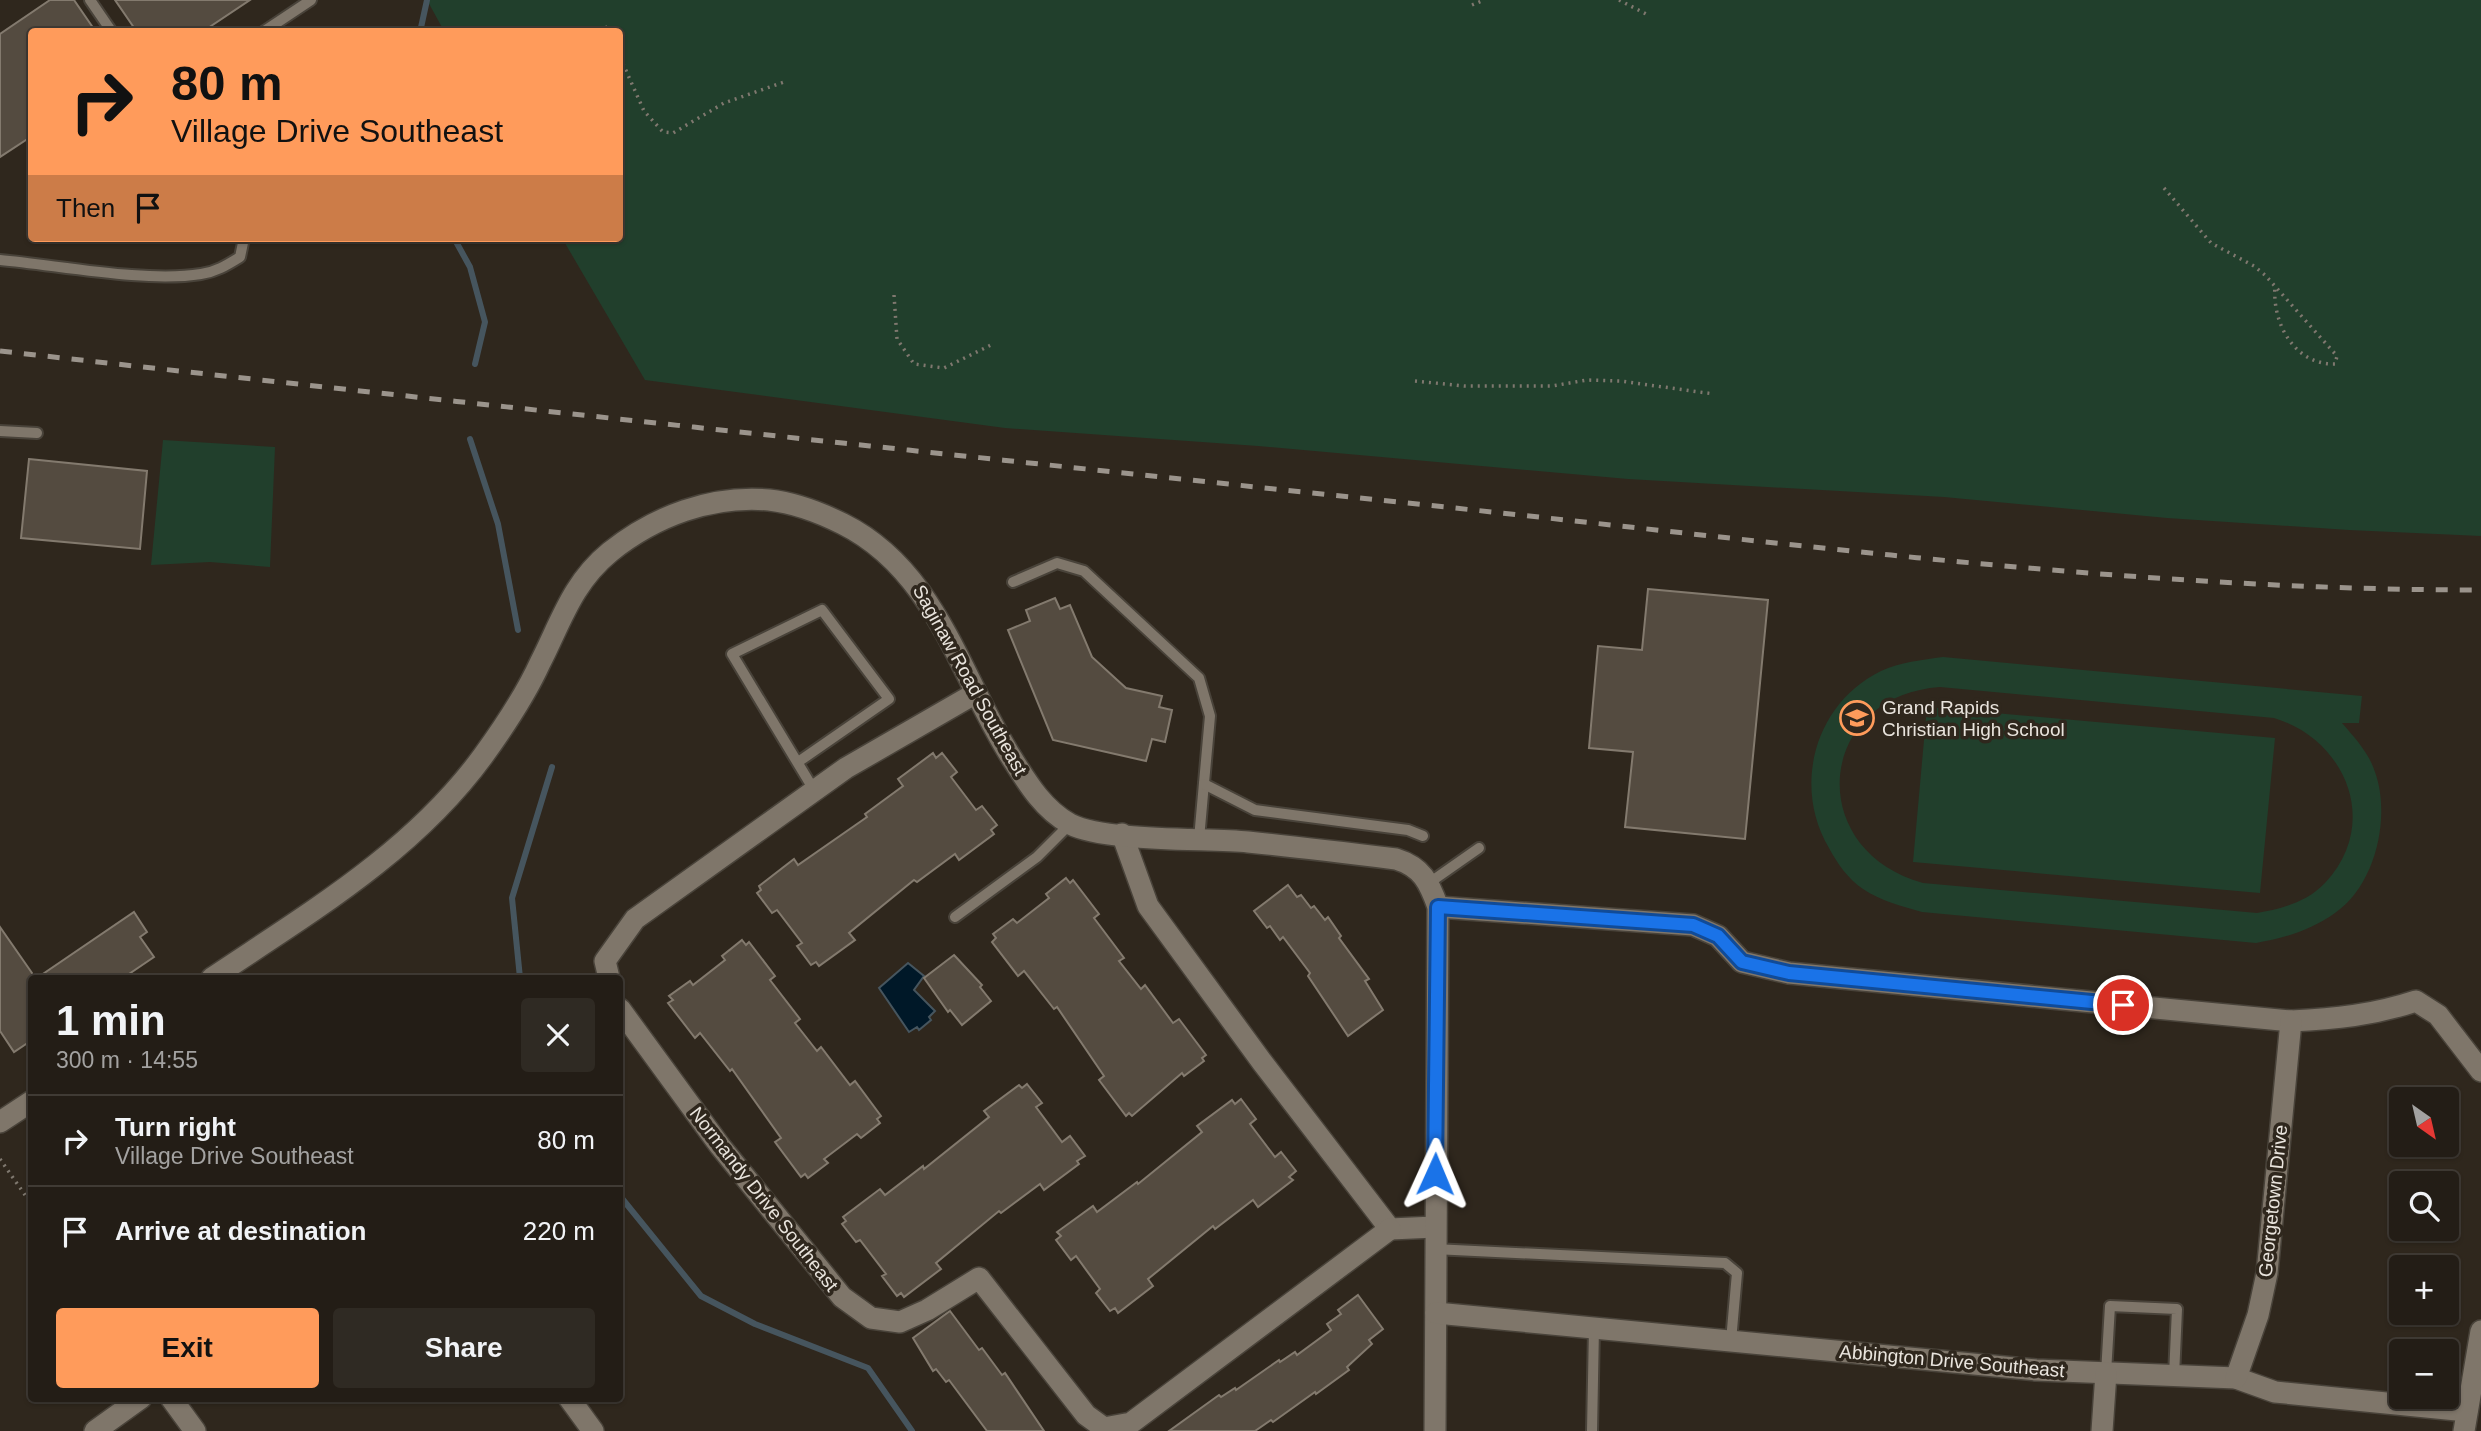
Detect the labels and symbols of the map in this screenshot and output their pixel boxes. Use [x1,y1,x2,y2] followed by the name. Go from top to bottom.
[909,581,1032,779] street label: Saginaw Road Southeast
[1882,697,2065,740] place label: Grand Rapids Christian High School
[1838,699,1876,737] school or university icon: Grand Rapids Christian High School
[2093,975,2153,1035] pin
[2389,1087,2459,1157] north arrow
[686,1103,843,1296] street label: Normandy Drive Southeast
[2255,1124,2291,1278] street label: Georgetown Drive
[1398,1137,1472,1211] position arrow
[1838,1341,2066,1381] street label: Abbington Drive Southeast

